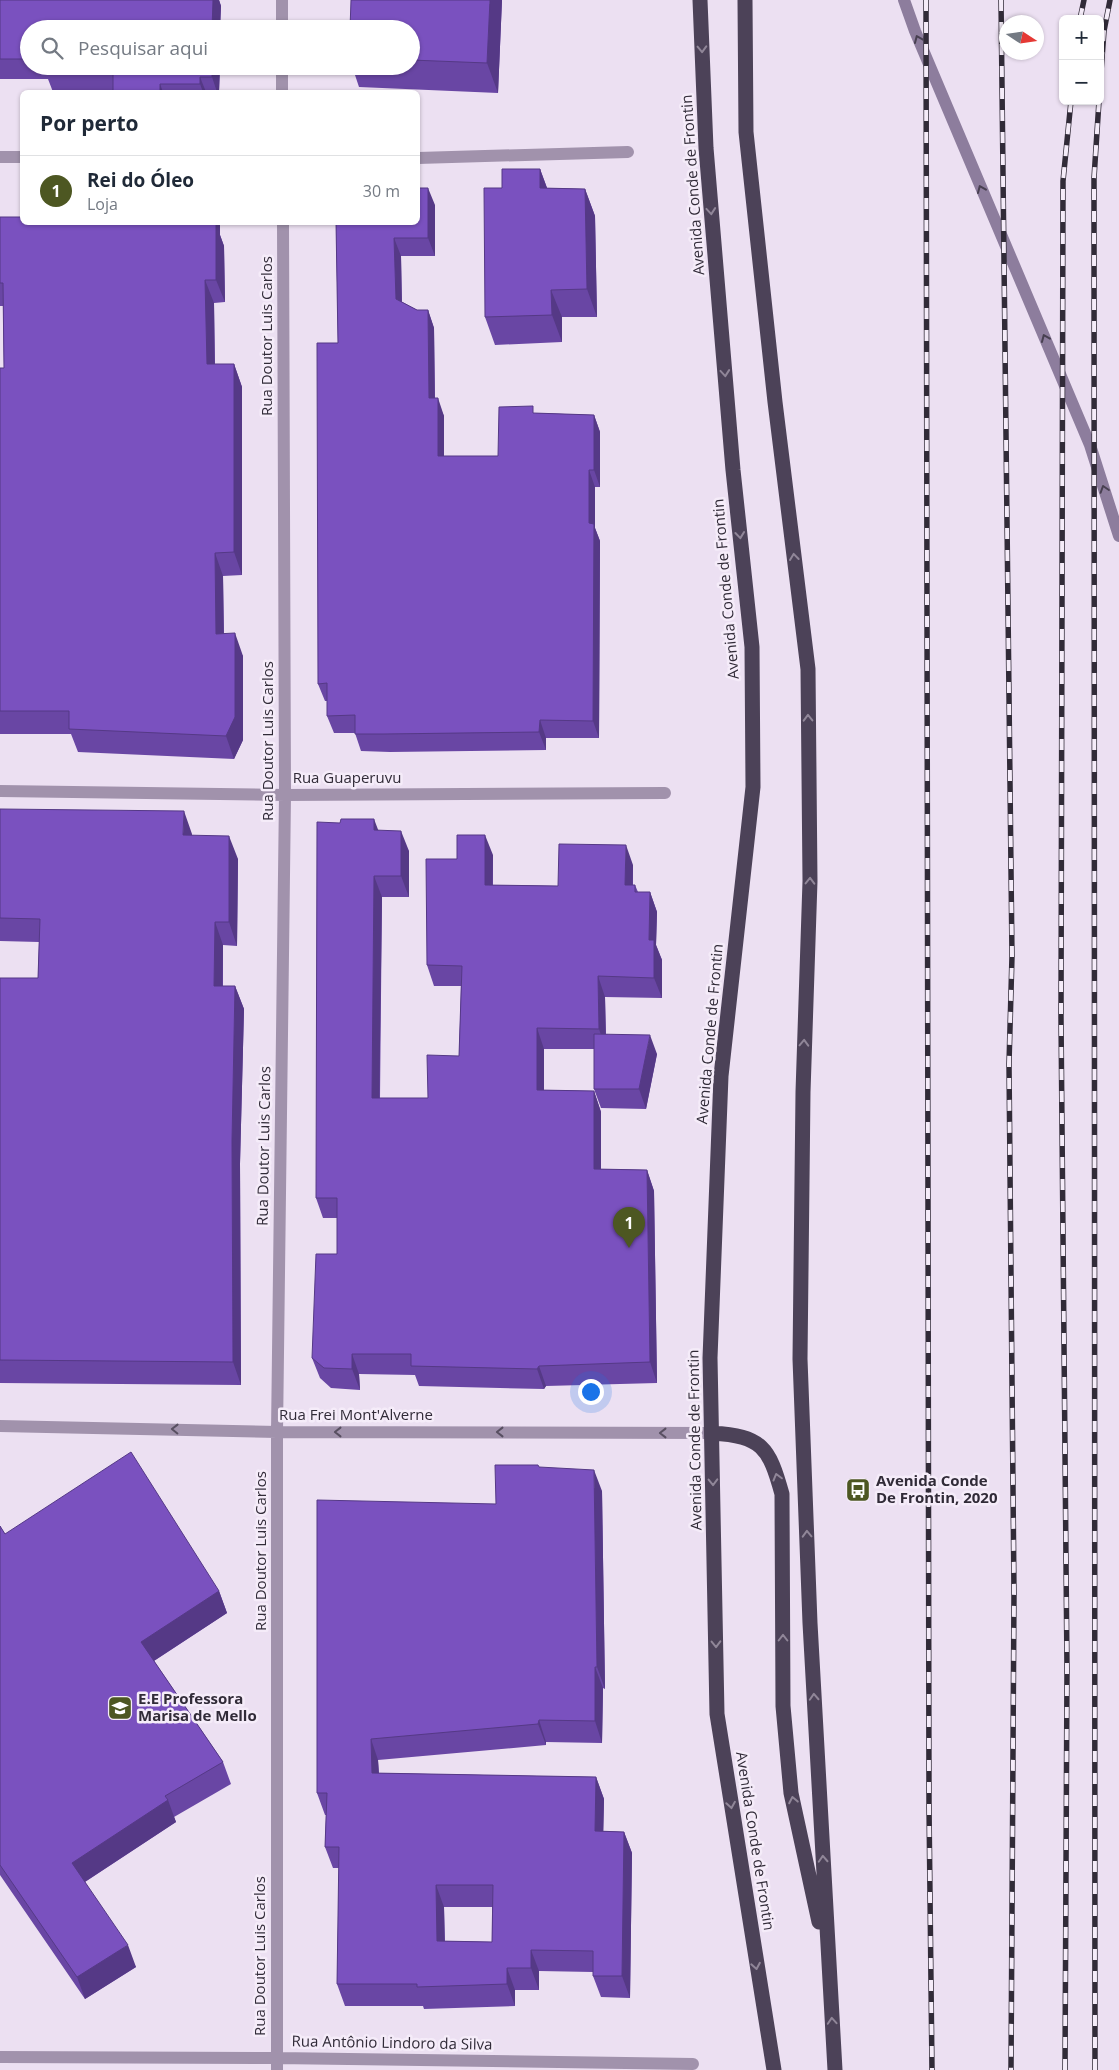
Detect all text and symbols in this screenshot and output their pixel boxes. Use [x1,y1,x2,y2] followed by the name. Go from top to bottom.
[999,15,1044,60] north arrow
[1059,15,1104,105] map controls
[1059,15,1104,60] button: +
[20,20,420,75] search box
[38,34,66,62] icon: search
[78,35,208,61] text: Pesquisar aqui
[914,35,925,44] one-way arrow
[696,45,707,53] one-way arrow
[1059,60,1104,105] button: −
[676,94,708,276] street label: Avenida Conde de Frontin
[40,109,139,137] text: Por perto
[87,167,194,193] text: Rei do Óleo
[51,180,61,202] text: 1
[363,180,400,202] text: 30 m
[977,185,988,194] one-way arrow
[87,193,118,215] text: Loja
[705,207,716,215] one-way arrow
[256,256,276,416] street label: Rua Doutor Luis Carlos
[1040,334,1051,343] one-way arrow
[719,369,730,377] one-way arrow
[1100,486,1110,494] one-way arrow
[707,498,743,680] street label: Avenida Conde de Frontin
[735,531,746,539] one-way arrow
[789,552,800,560] one-way arrow
[257,661,277,821] street label: Rua Doutor Luis Carlos
[803,714,813,722] one-way arrow
[293,767,401,787] street label: Rua Guaperuvu
[805,876,815,884] one-way arrow
[691,943,727,1125] street label: Avenida Conde de Frontin
[799,1039,810,1047] one-way arrow
[252,1066,274,1226] street label: Rua Doutor Luis Carlos
[613,1207,645,1248] pin: 1
[682,1349,706,1531] street label: Avenida Conde de Frontin
[578,1379,604,1405] your location
[279,1404,433,1424] street label: Rua Frei Mont'Alverne
[171,1424,179,1435] one-way arrow
[334,1427,342,1437] one-way arrow
[496,1427,504,1437] one-way arrow
[659,1428,666,1438] one-way arrow
[876,1470,998,1507] place label: Avenida Conde De Frontin, 2020
[250,1471,270,1631] street label: Rua Doutor Luis Carlos
[772,1472,783,1481] one-way arrow
[845,1477,871,1503] bus stop icon: Avenida Conde De Frontin, 2020
[707,1478,718,1486] one-way arrow
[802,1530,813,1538] one-way arrow
[778,1634,788,1642] one-way arrow
[711,1640,721,1648] one-way arrow
[138,1688,257,1725] place label: E.E Professora Marisa de Mello
[809,1693,820,1701] one-way arrow
[107,1695,133,1721] school or university icon: E.E Professora Marisa de Mello
[732,1750,780,1932] street label: Avenida Conde de Frontin
[788,1796,799,1805] one-way arrow
[726,1801,736,1810] one-way arrow
[817,1855,828,1863] one-way arrow
[249,1876,269,2036] street label: Rua Doutor Luis Carlos
[751,1962,761,1970] one-way arrow
[826,2017,837,2025] one-way arrow
[291,2030,493,2054] street label: Rua Antônio Lindoro da Silva

